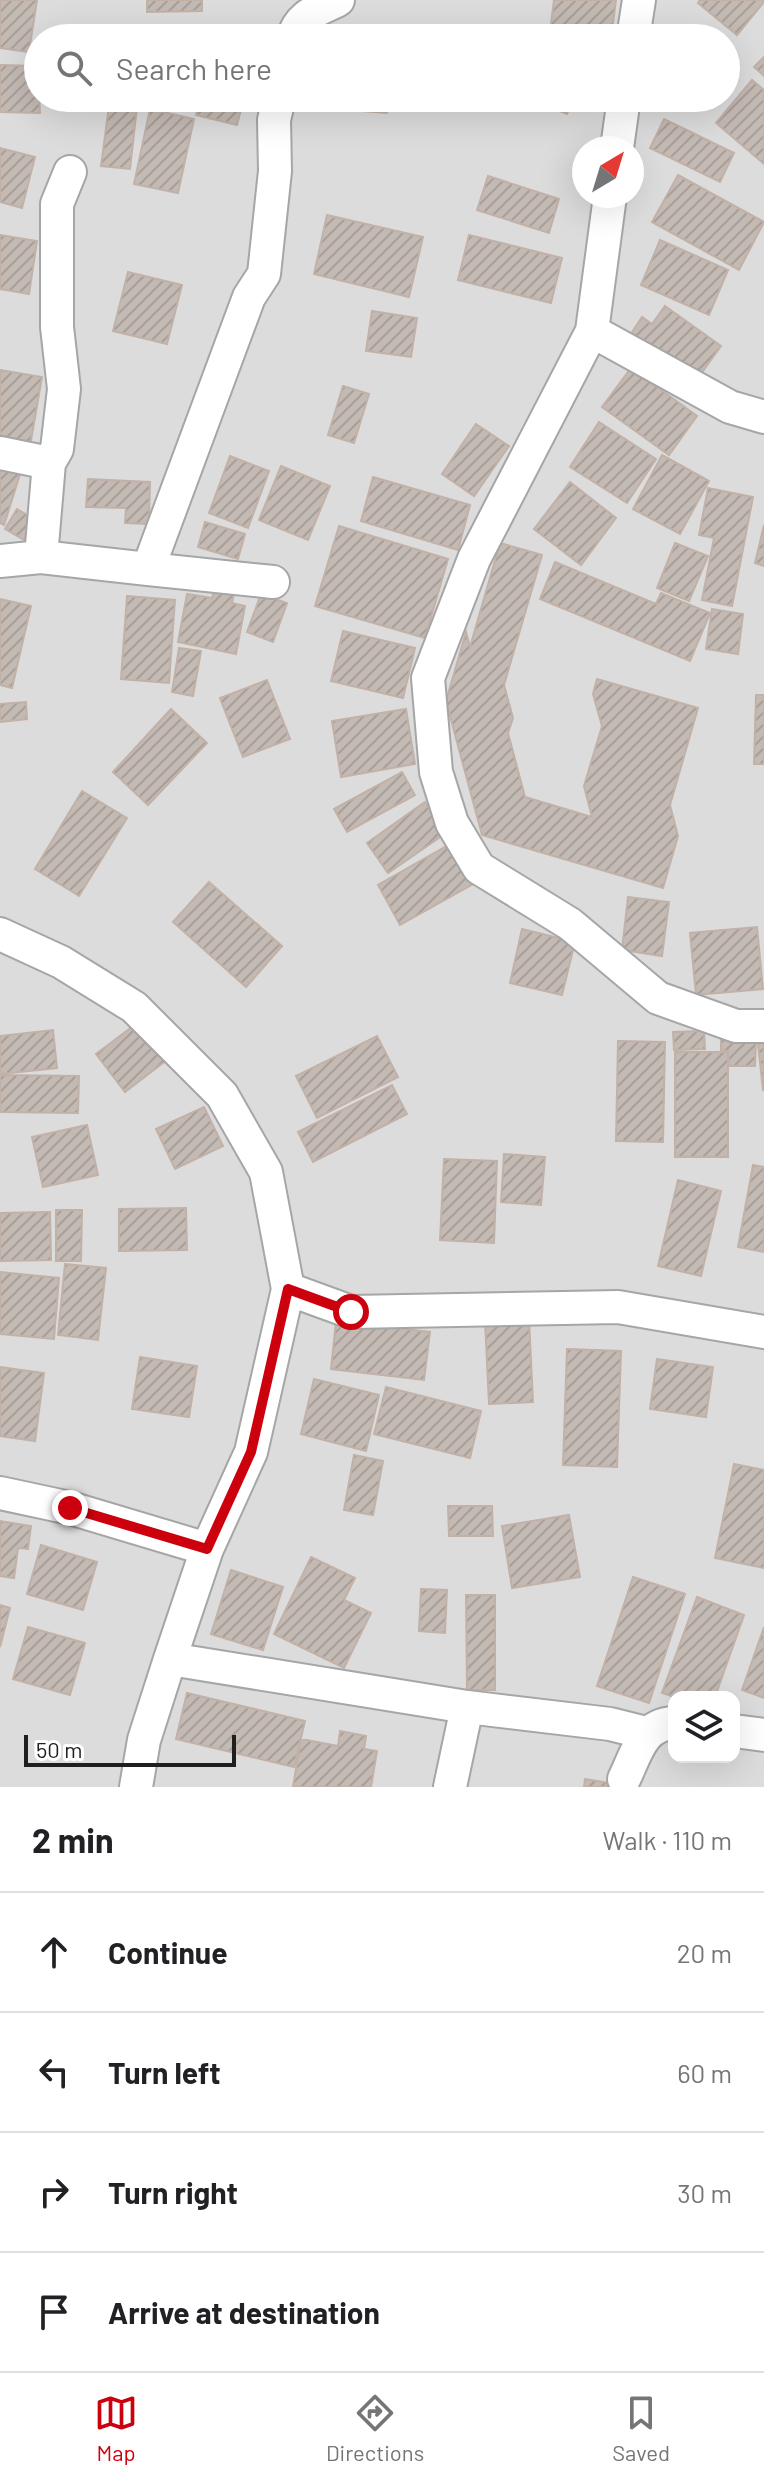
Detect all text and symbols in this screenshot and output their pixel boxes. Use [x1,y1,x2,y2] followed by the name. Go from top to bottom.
[24,24,740,112] search box
[52,46,96,90] icon: search
[116,50,272,86] text: Search here
[572,136,644,208] north arrow
[333,1294,369,1330] route start
[52,1490,88,1526] route end
[668,1691,740,1763] map controls
[668,1691,740,1763] button: layers
[24,1731,236,1767] scale bar
[36,1736,82,1762] text: 50 m
[32,1819,114,1860] text: 2 min
[603,1824,732,1855] text: Walk · 110 m
[32,1930,76,1974] icon: ahead
[108,1934,228,1970] text: Continue
[677,1937,732,1968] text: 20 m
[32,2050,76,2094] icon: left
[108,2054,221,2090] text: Turn left
[677,2057,732,2088] text: 60 m
[32,2170,76,2214] icon: right
[108,2174,238,2210] text: Turn right
[677,2177,732,2208] text: 30 m
[32,2290,76,2334] icon: arrive
[108,2294,380,2330] text: Arrive at destination
[94,2391,138,2465] tab: Map
[326,2391,424,2465] tab: Directions
[612,2391,670,2465] tab: Saved

